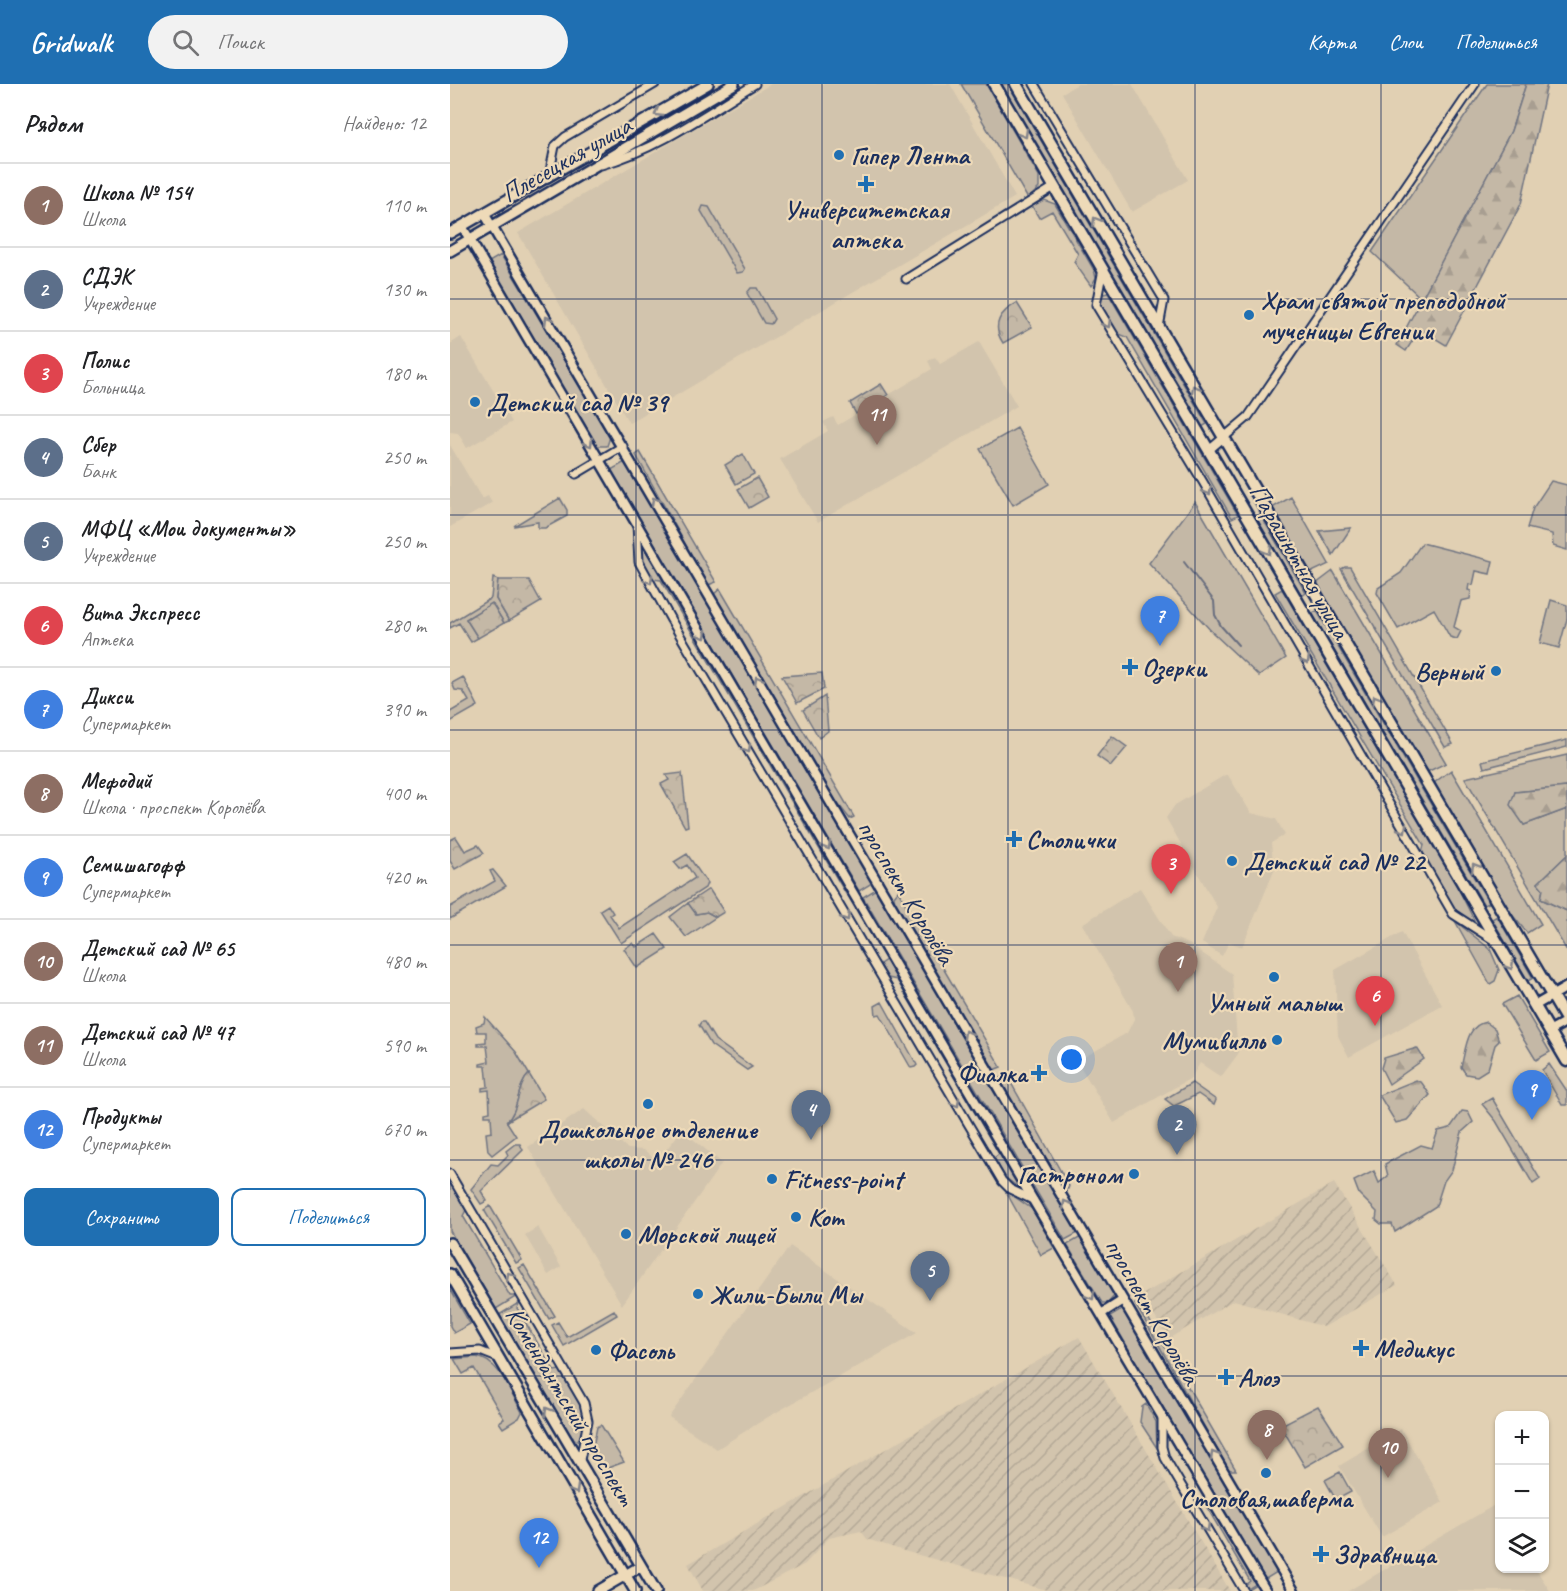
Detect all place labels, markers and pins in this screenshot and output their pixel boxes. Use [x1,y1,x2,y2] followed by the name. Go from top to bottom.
[851,139,971,172] place label: Гипер Лента
[832,148,846,162] marker: Гипер Лента
[859,177,873,191] marker: Университетская аптека
[783,193,950,256] place label: Университетская аптека
[1261,284,1507,347] place label: Храм святой преподобной мученицы Евгении
[1242,308,1256,322] marker: Храм святой преподобной мученицы Евгении
[487,386,670,419] place label: Детский сад № 39
[468,395,482,409] marker: Детский сад № 39
[858,396,896,445] pin: 11
[1140,596,1180,646] pin: 7
[1142,651,1208,684] place label: Озерки
[1415,655,1486,688] place label: Верный
[1123,660,1137,674] marker: Озерки
[1489,664,1503,678] marker: Верный
[1026,823,1118,856] place label: Столички
[1007,832,1021,846] marker: Столички
[1152,844,1190,894] pin: 3
[1244,845,1427,878] place label: Детский сад № 22
[1225,854,1239,868] marker: Детский сад № 22
[1158,942,1198,992] pin: 1
[1267,970,1281,984] marker: Умный малыш
[1356,976,1394,1026] pin: 6
[1206,986,1343,1019] place label: Умный малыш
[1163,1024,1267,1057] place label: Мумивилль
[1270,1033,1284,1047] marker: Мумивилль
[957,1057,1030,1090] place label: Фиалка
[1032,1066,1046,1080] marker: Фиалка
[1512,1070,1552,1120] pin: 9
[792,1090,830,1140] pin: 4
[641,1097,655,1111] marker: Дошкольное отделение школы № 246
[1158,1106,1196,1155] pin: 2
[539,1113,759,1176] place label: Дошкольное отделение школы № 246
[1018,1158,1123,1191] place label: Гастроном
[784,1163,907,1196] place label: Fitness-point
[1127,1167,1141,1181] marker: Гастроном
[765,1172,779,1186] marker: Fitness-point
[808,1201,845,1234] place label: Кот
[789,1210,803,1224] marker: Кот
[638,1218,778,1251] place label: Морской лицей
[619,1227,633,1241] marker: Морской лицей
[910,1252,950,1301] pin: 5
[710,1278,864,1311] place label: Жили-Были Мы
[691,1287,705,1301] marker: Жили-Были Мы
[1374,1332,1455,1365] place label: Медикус
[608,1334,676,1367] place label: Фасоль
[1352,1339,1370,1357] marker: Медикус
[589,1343,603,1357] marker: Фасоль
[1238,1361,1281,1394] place label: Алоэ
[1219,1370,1233,1384] marker: Алоэ
[1248,1410,1286,1460] pin: 8
[1368,1428,1408,1478] pin: 10
[1259,1466,1273,1480] marker: Столовая,шаверма
[1180,1482,1355,1515] place label: Столовая,шаверма
[520,1518,559,1568] pin: 12
[1333,1538,1438,1571] place label: Здравница
[1314,1547,1328,1561] marker: Здравница

